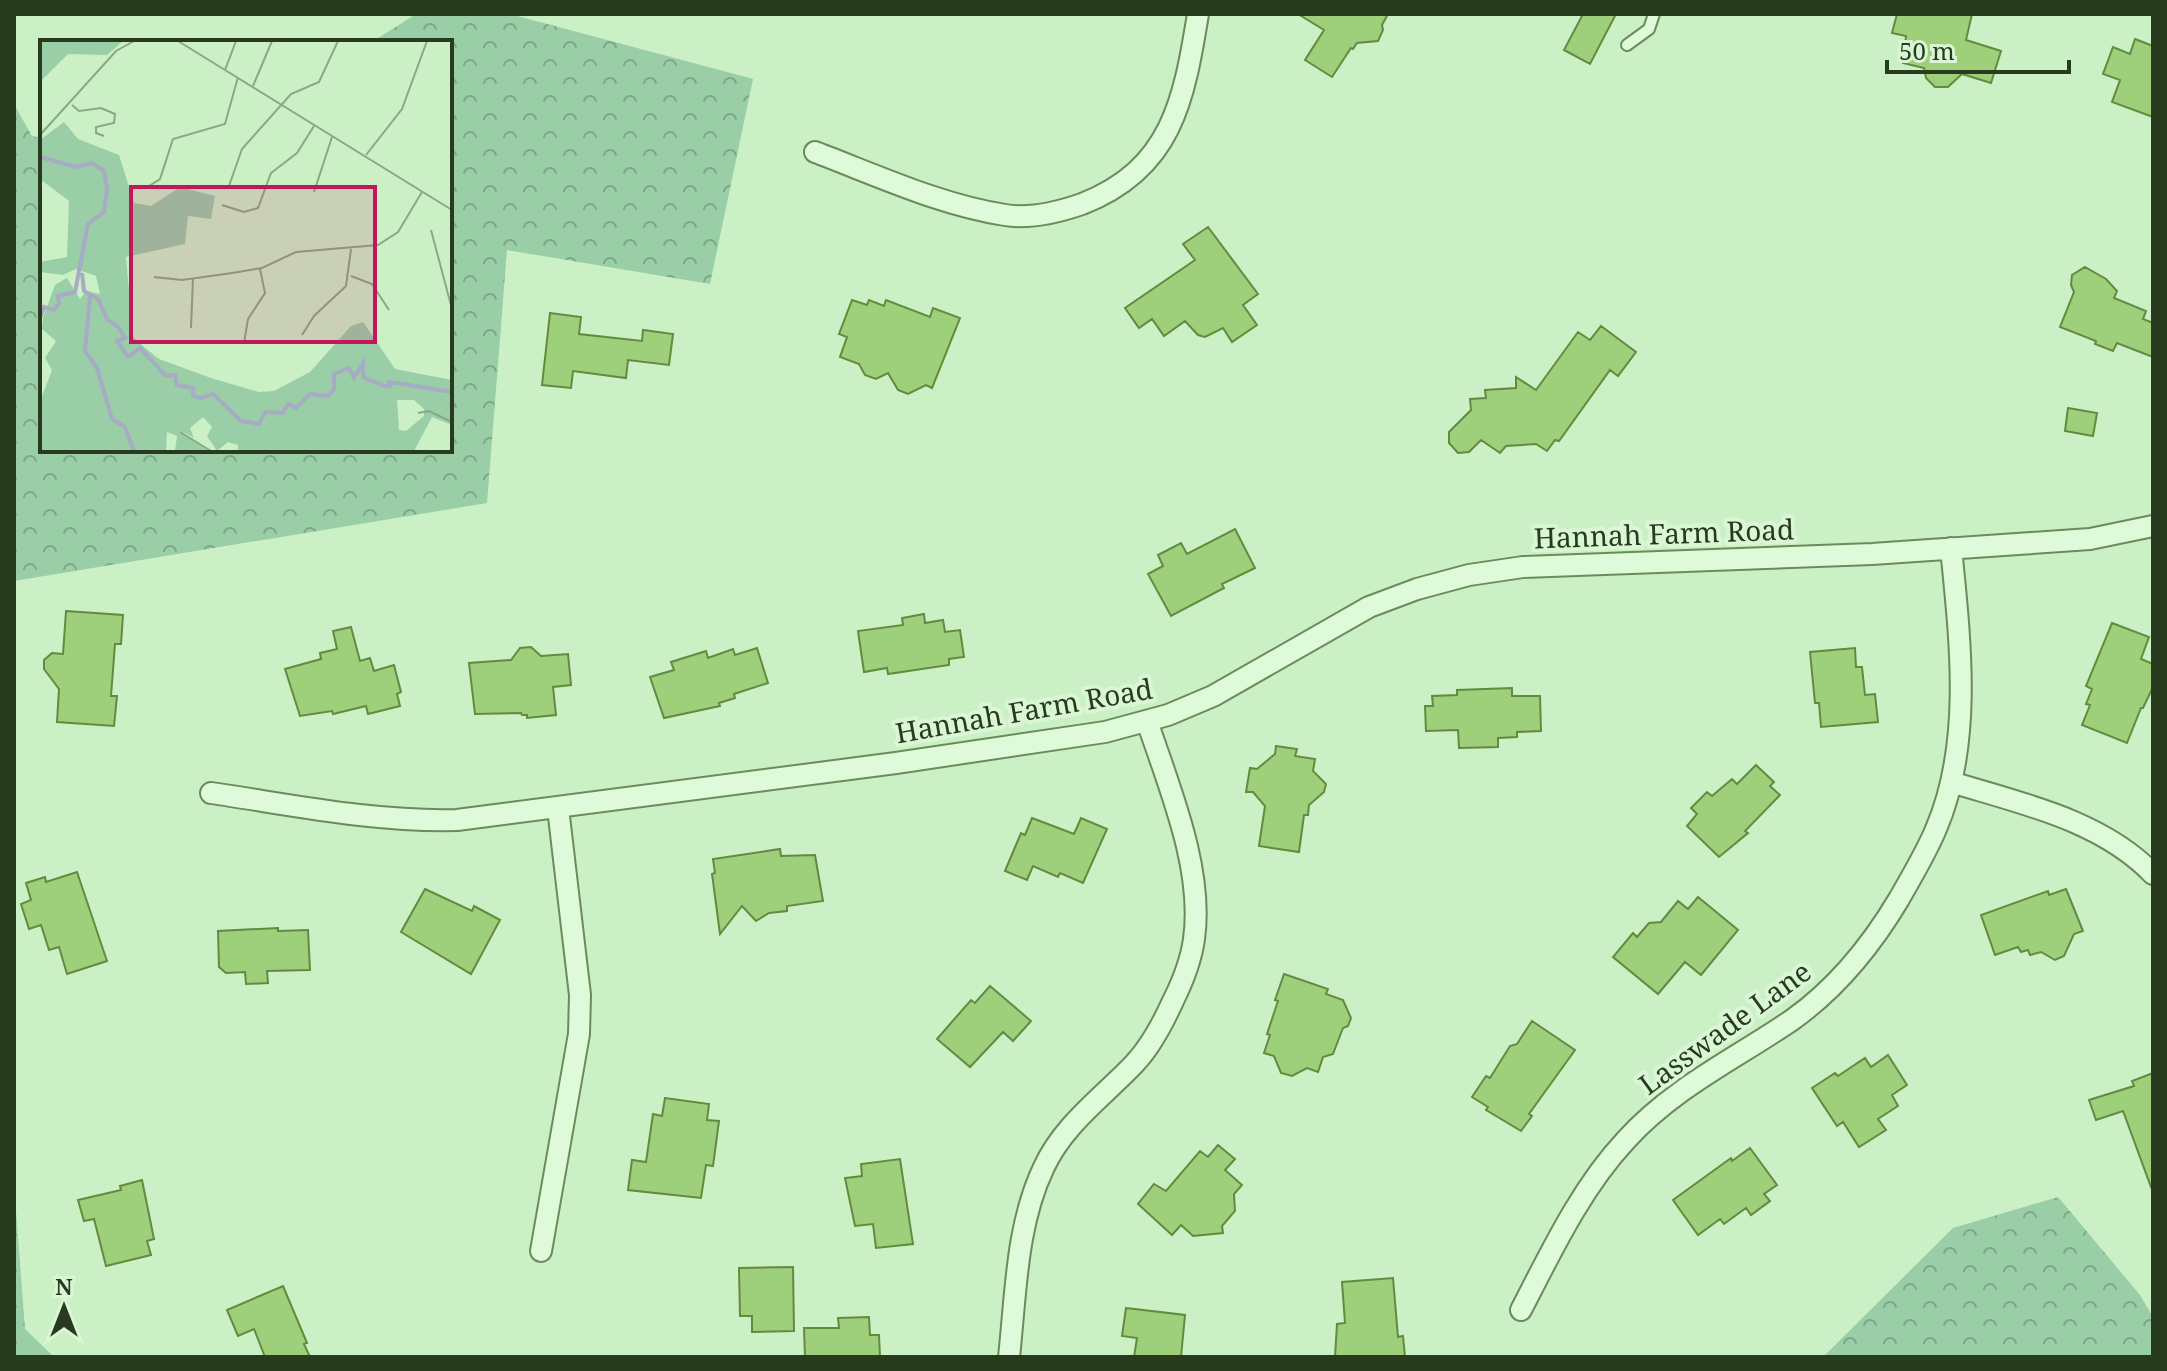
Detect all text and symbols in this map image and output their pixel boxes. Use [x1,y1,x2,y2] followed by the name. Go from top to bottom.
[1887,24,2069,74] scale bar
[1899,34,1955,67] text: 50 m
[40,40,452,452] inset map
[1533,509,1795,557] street label: Hannah Farm Road
[892,669,1155,751] street label: Hannah Farm Road
[1631,952,1818,1103] street label: Lasswade Lane
[24,1267,104,1347] north arrow
[55,1271,73,1301] text: N

